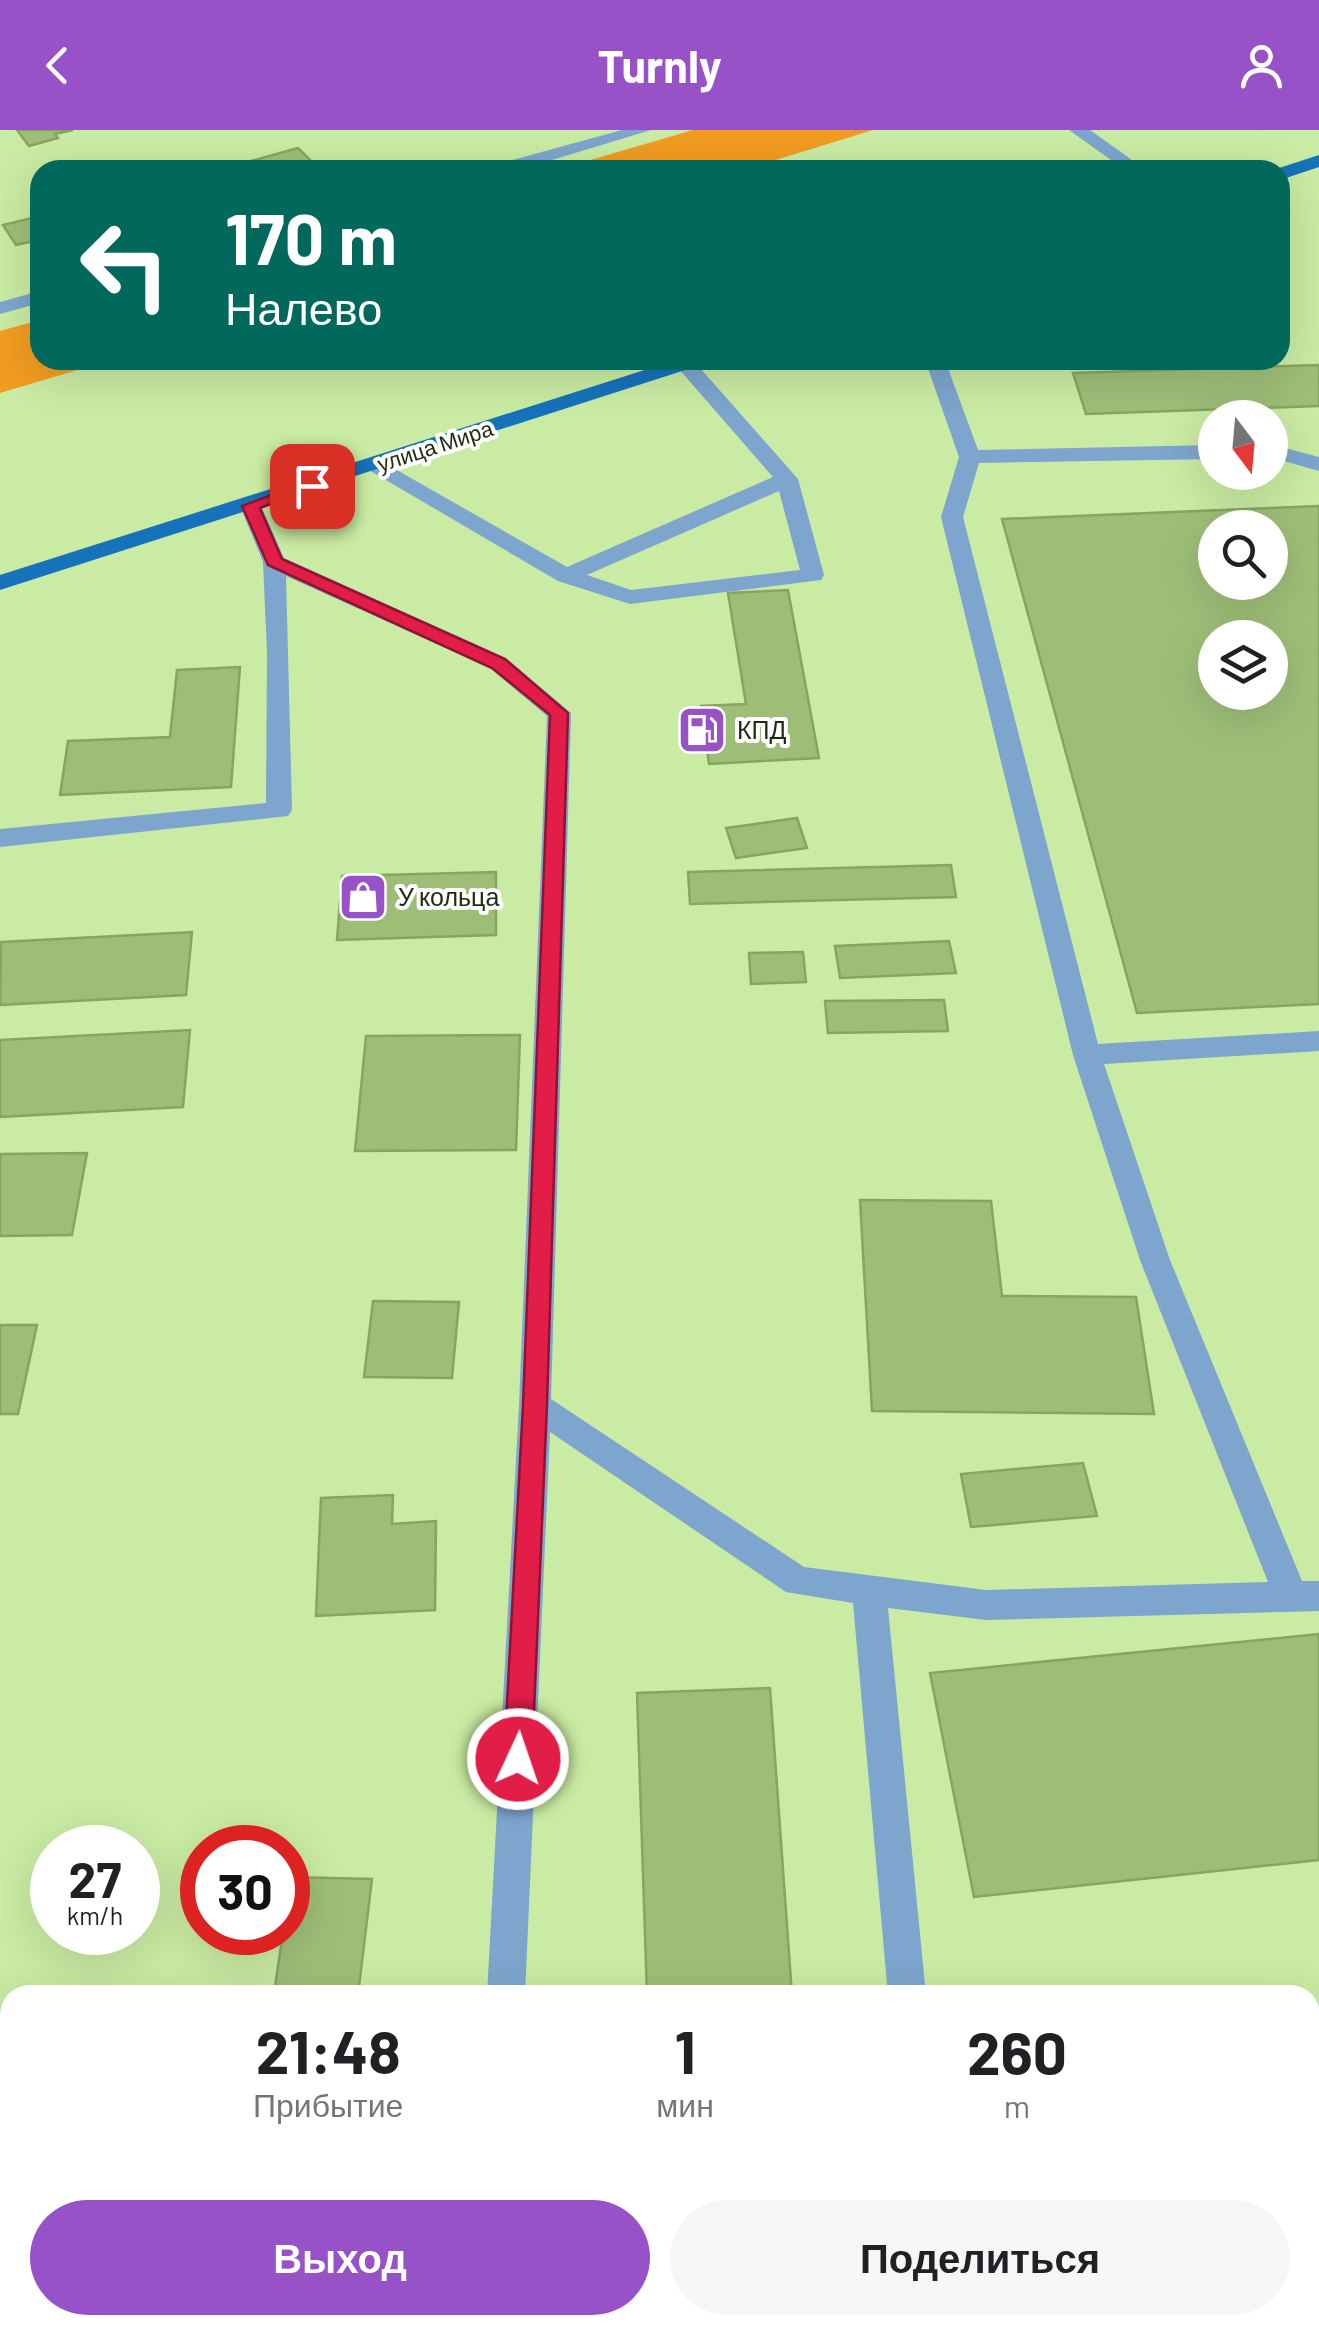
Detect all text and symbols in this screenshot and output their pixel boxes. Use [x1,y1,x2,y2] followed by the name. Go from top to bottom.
[30,38,85,93] icon: back
[597,38,722,92] text: Turnly
[1234,38,1289,93] icon: person
[225,195,397,279] text: 170 m
[60,200,190,330] icon: left
[225,280,382,334] text: Налево
[1198,400,1288,490] north arrow
[1198,400,1288,710] map controls
[374,414,497,477] street label: улица Мира
[270,444,355,529] pin
[285,459,340,514] icon: arrive
[1198,510,1288,600] button: search
[1198,620,1288,710] button: layers
[676,704,728,756] fuel station icon: КПД
[737,714,787,744] place label: КПД
[337,871,389,923] shop icon: У кольца
[398,881,499,911] place label: У кольца
[466,1707,570,1811] position arrow
[180,1825,310,1955] speed limit sign: 30
[69,1848,121,1908] text: 27
[67,1900,123,1930] text: km/h
[256,2014,401,2086] text: 21:48
[675,2014,696,2086] text: 1
[967,2015,1067,2087] text: 260
[253,2085,403,2123] text: Прибытие
[656,2085,714,2123] text: мин
[1004,2086,1030,2124] text: m
[30,2200,650,2315] button: Выход
[670,2200,1290,2315] button: Поделиться

